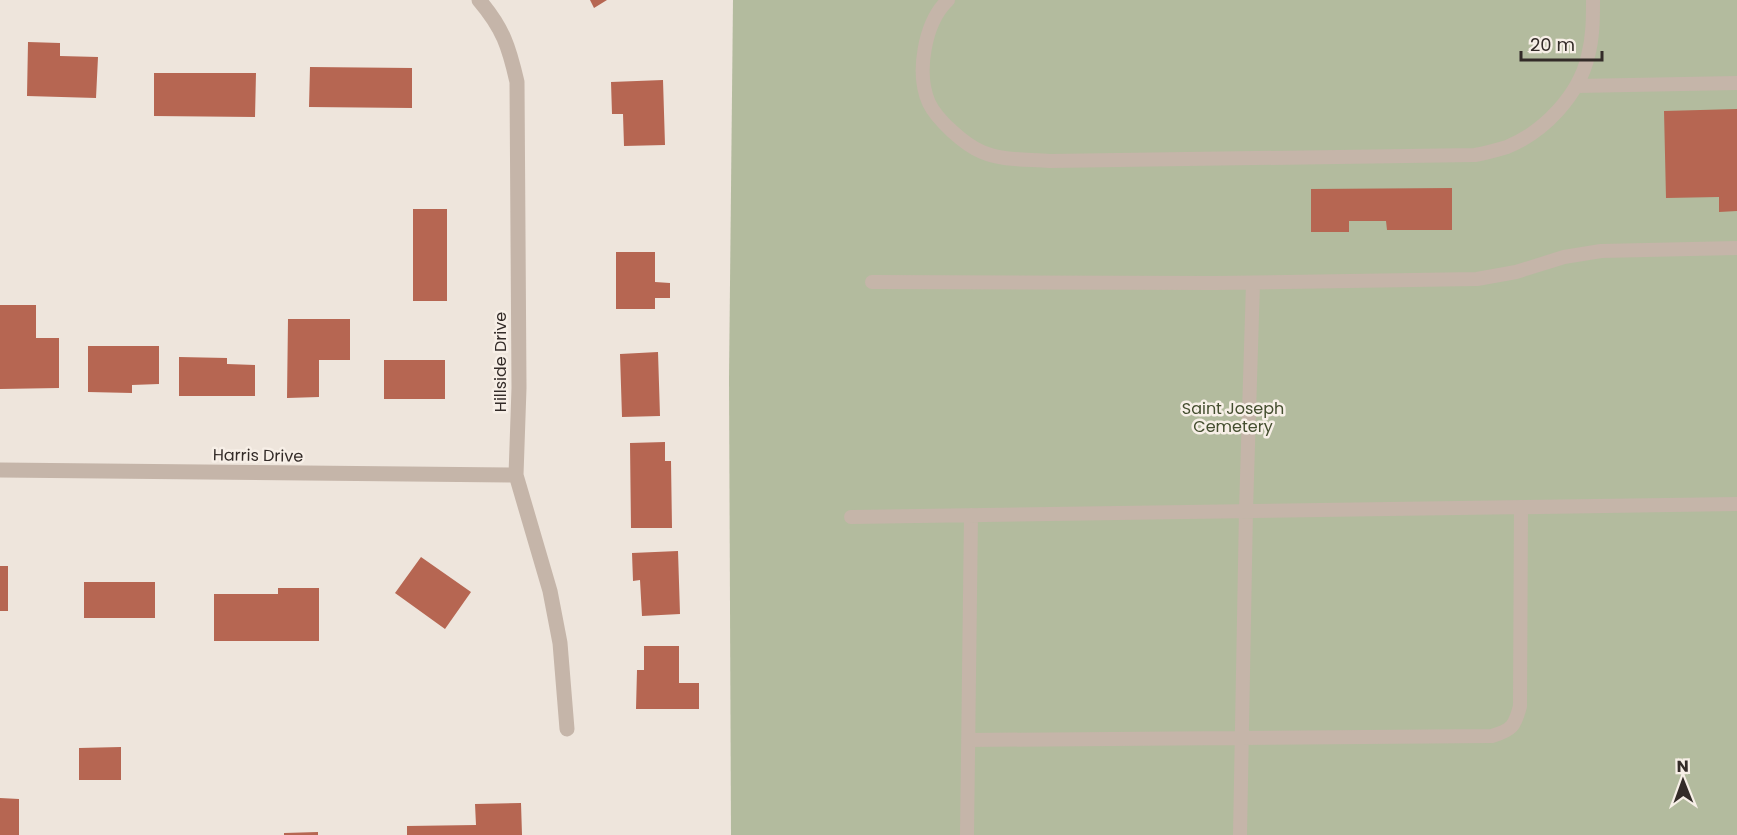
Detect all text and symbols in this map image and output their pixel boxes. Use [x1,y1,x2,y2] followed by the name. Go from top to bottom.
[1521,24,1602,62] scale bar
[1530,32,1575,57] text: 20 m
[489,312,512,412] street label: Hillside Drive
[1182,397,1284,438] park label: Saint Joseph Cemetery
[213,443,304,468] street label: Harris Drive
[1653,751,1713,811] north arrow
[1677,755,1689,778] text: N

